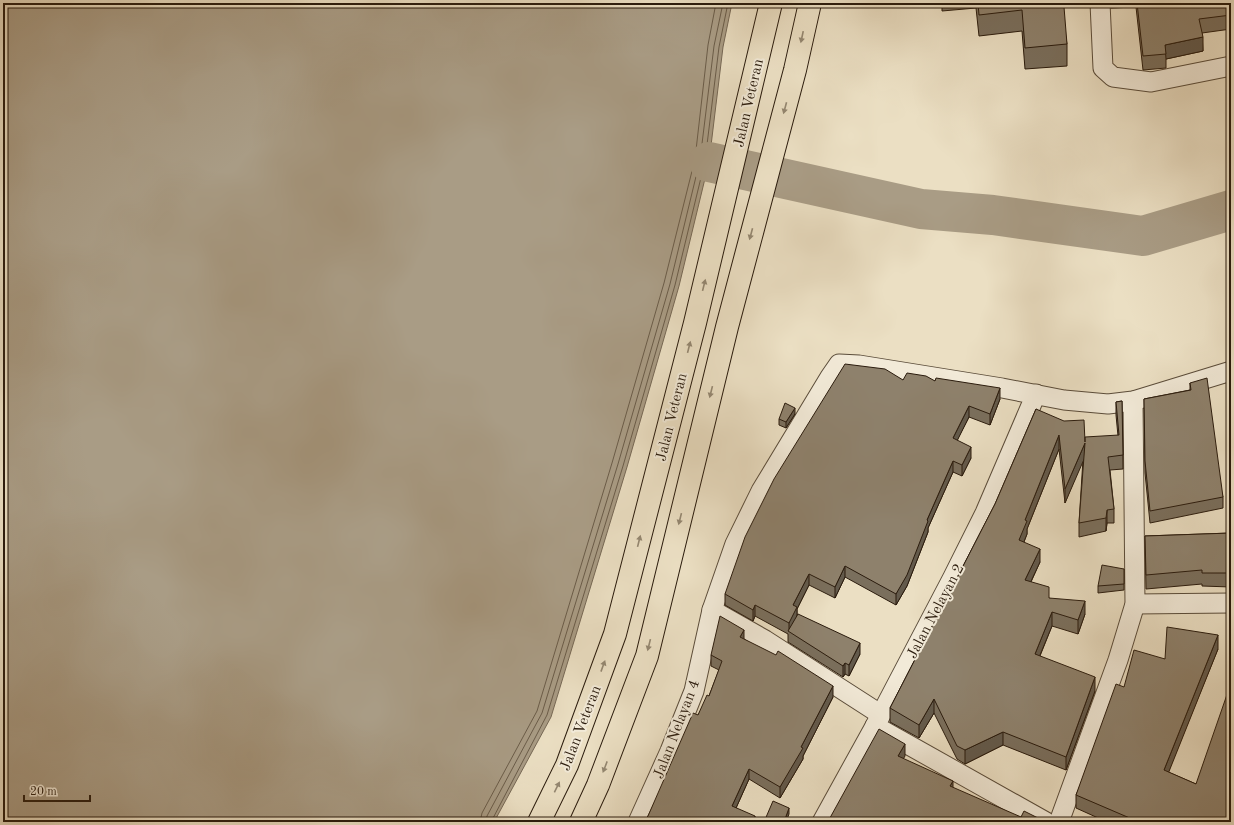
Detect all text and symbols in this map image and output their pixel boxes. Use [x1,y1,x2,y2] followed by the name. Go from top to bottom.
[799,31,805,43] one-way arrow
[732,58,767,149] street label: Jalan Veteran
[781,102,787,114] one-way arrow
[748,228,754,240] one-way arrow
[702,279,708,291] one-way arrow
[686,341,692,353] one-way arrow
[654,372,691,463] street label: Jalan Veteran
[708,386,714,398] one-way arrow
[677,513,683,525] one-way arrow
[636,535,642,547] one-way arrow
[905,562,968,662] street label: Jalan Nelayan 2
[646,639,652,651] one-way arrow
[601,659,607,671] one-way arrow
[652,678,703,781] street label: Jalan Nelayan 4
[558,684,605,773] street label: Jalan Veteran
[602,761,608,773] one-way arrow
[24,777,90,803] scale bar
[553,781,560,793] one-way arrow
[30,786,57,798] text: 20 m

